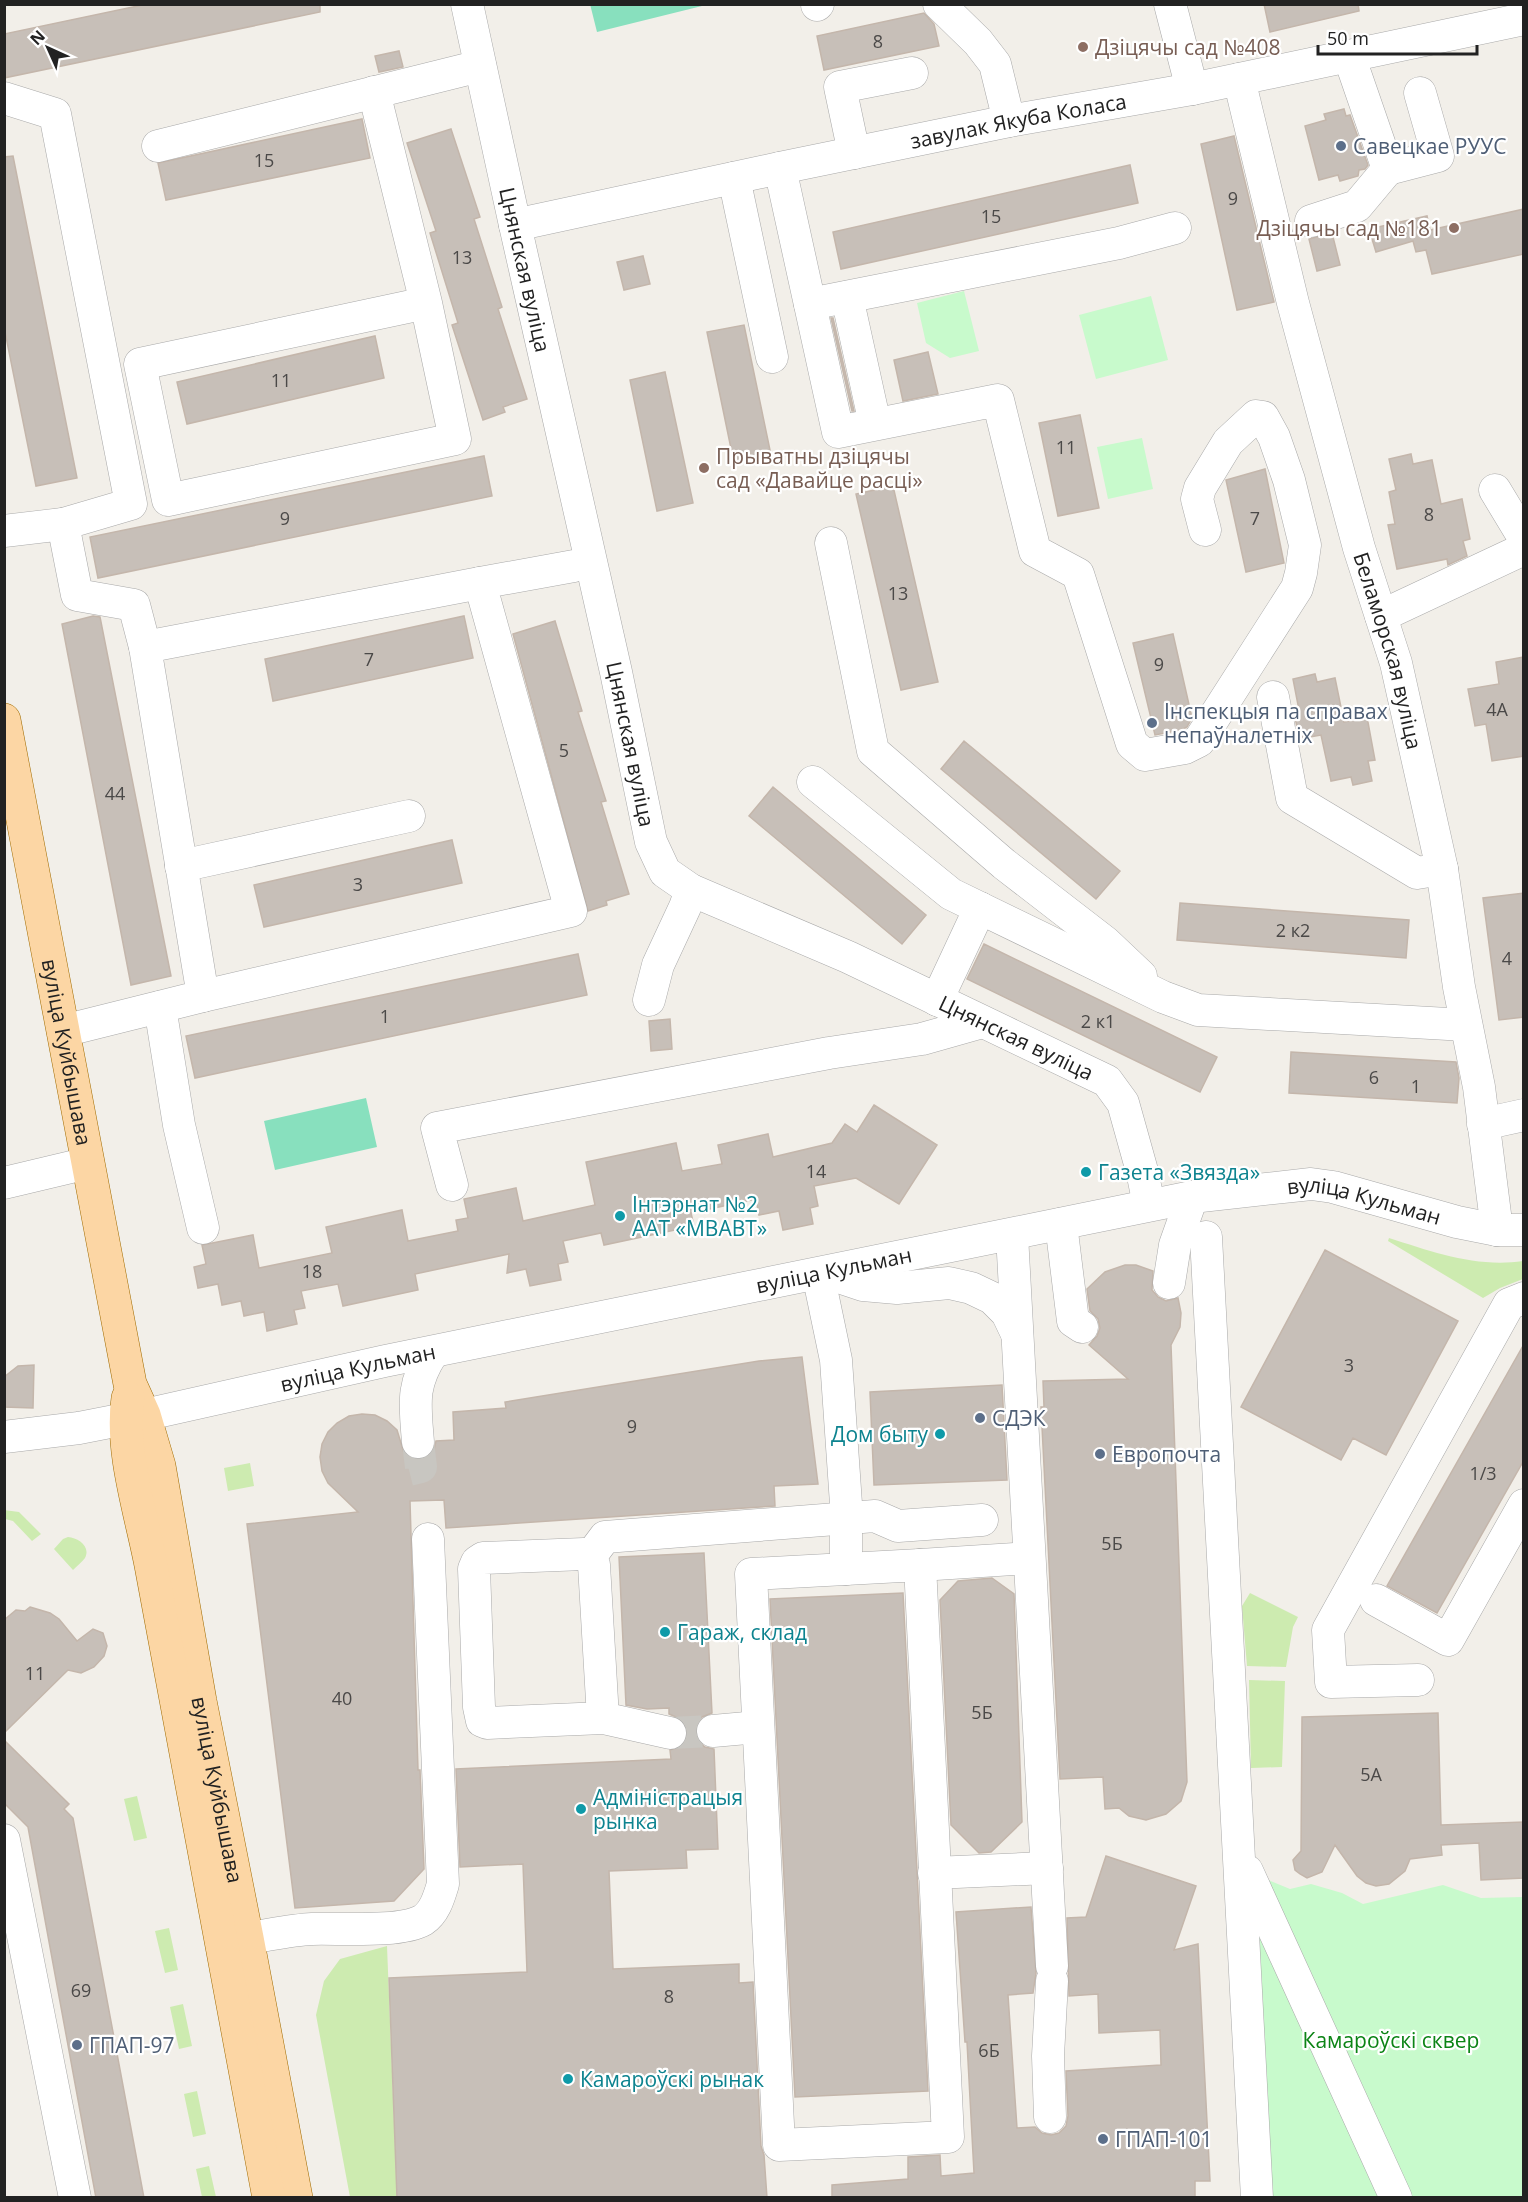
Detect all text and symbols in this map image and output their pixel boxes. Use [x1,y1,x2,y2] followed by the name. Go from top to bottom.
[18,18,78,78] north arrow
[1318,18,1477,56] scale bar
[25,25,50,50] text: N
[1327,26,1369,50] text: 50 m
[873,29,883,53] house number: 8
[1095,33,1281,61] place label: Дзіцячы сад №408
[1076,40,1090,54] marker: Дзіцячы сад №408
[908,87,1129,155] street label: завулак Якуба Коласа
[1353,132,1506,160] place label: Савецкае РУУС
[1334,139,1348,153] marker: Савецкае РУУС
[254,148,274,172] house number: 15
[493,185,557,355] street label: Цнянская вуліца
[1228,186,1238,210] house number: 9
[981,204,1001,228] house number: 15
[1256,214,1442,242] place label: Дзіцячы сад №181
[1447,221,1461,235] marker: Дзіцячы сад №181
[452,245,472,269] house number: 13
[271,368,291,392] house number: 11
[1056,435,1076,459] house number: 11
[716,442,923,494] place label: Прыватны дзіцячы сад «Давайце расці»
[697,461,711,475] marker: Прыватны дзіцячы сад «Давайце расці»
[1424,502,1434,526] house number: 8
[280,506,290,530] house number: 9
[1250,506,1260,530] house number: 7
[1347,548,1429,752] street label: Беламорская вуліца
[888,581,908,605] house number: 13
[364,647,374,671] house number: 7
[1154,652,1164,676] house number: 9
[600,659,662,829] street label: Цнянская вуліца
[1164,697,1388,749] place label: Інспекцыя па справах непаўналетніх
[1486,697,1508,721] house number: 4А
[1145,716,1159,730] marker: Інспекцыя па справах непаўналетніх
[559,738,569,762] house number: 5
[105,781,125,805] house number: 44
[353,872,363,896] house number: 3
[1276,918,1310,942] house number: 2 к2
[1502,946,1512,970] house number: 4
[36,956,98,1148] street label: вуліца Куйбышава
[934,989,1098,1087] street label: Цнянская вуліца
[380,1004,390,1028] house number: 1
[1081,1009,1115,1033] house number: 2 к1
[1369,1065,1379,1089] house number: 6
[1411,1074,1421,1098] house number: 1
[1098,1158,1260,1186] place label: Газета «Звязда»
[806,1159,826,1183] house number: 14
[1079,1165,1093,1179] marker: Газета «Звязда»
[1285,1170,1444,1231] street label: вуліца Кульман
[632,1190,767,1242] place label: Інтэрнат №2 ААТ «МВАВТ»
[613,1209,627,1223] marker: Інтэрнат №2 ААТ «МВАВТ»
[753,1240,914,1299] street label: вуліца Кульман
[302,1259,322,1283] house number: 18
[277,1337,438,1398] street label: вуліца Кульман
[1344,1353,1354,1377] house number: 3
[992,1404,1046,1432] place label: СДЭК
[973,1411,987,1425] marker: СДЭК
[627,1414,637,1438] house number: 9
[831,1420,928,1448] place label: Дом быту
[933,1427,947,1441] marker: Дом быту
[1112,1440,1221,1468] place label: Европочта
[1093,1447,1107,1461] marker: Европочта
[1469,1461,1497,1485] house number: 1/3
[1101,1531,1123,1555] house number: 5Б
[677,1618,807,1646] place label: Гараж, склад
[658,1625,672,1639] marker: Гараж, склад
[25,1661,45,1685] house number: 11
[332,1686,352,1710] house number: 40
[185,1694,250,1885] street label: вуліца Куйбышава
[971,1700,993,1724] house number: 5Б
[1360,1762,1382,1786] house number: 5А
[593,1783,743,1835] place label: Адміністрацыя рынка
[574,1802,588,1816] marker: Адміністрацыя рынка
[71,1978,91,2002] house number: 69
[664,1984,674,2008] house number: 8
[1303,2026,1479,2054] park label: Камароўскі сквер
[89,2031,175,2059] place label: ГПАП-97
[70,2038,84,2052] marker: ГПАП-97
[978,2038,1000,2062] house number: 6Б
[580,2065,764,2093] place label: Камароўскі рынак
[561,2072,575,2086] marker: Камароўскі рынак
[1115,2125,1213,2153] place label: ГПАП-101
[1096,2132,1110,2146] marker: ГПАП-101

